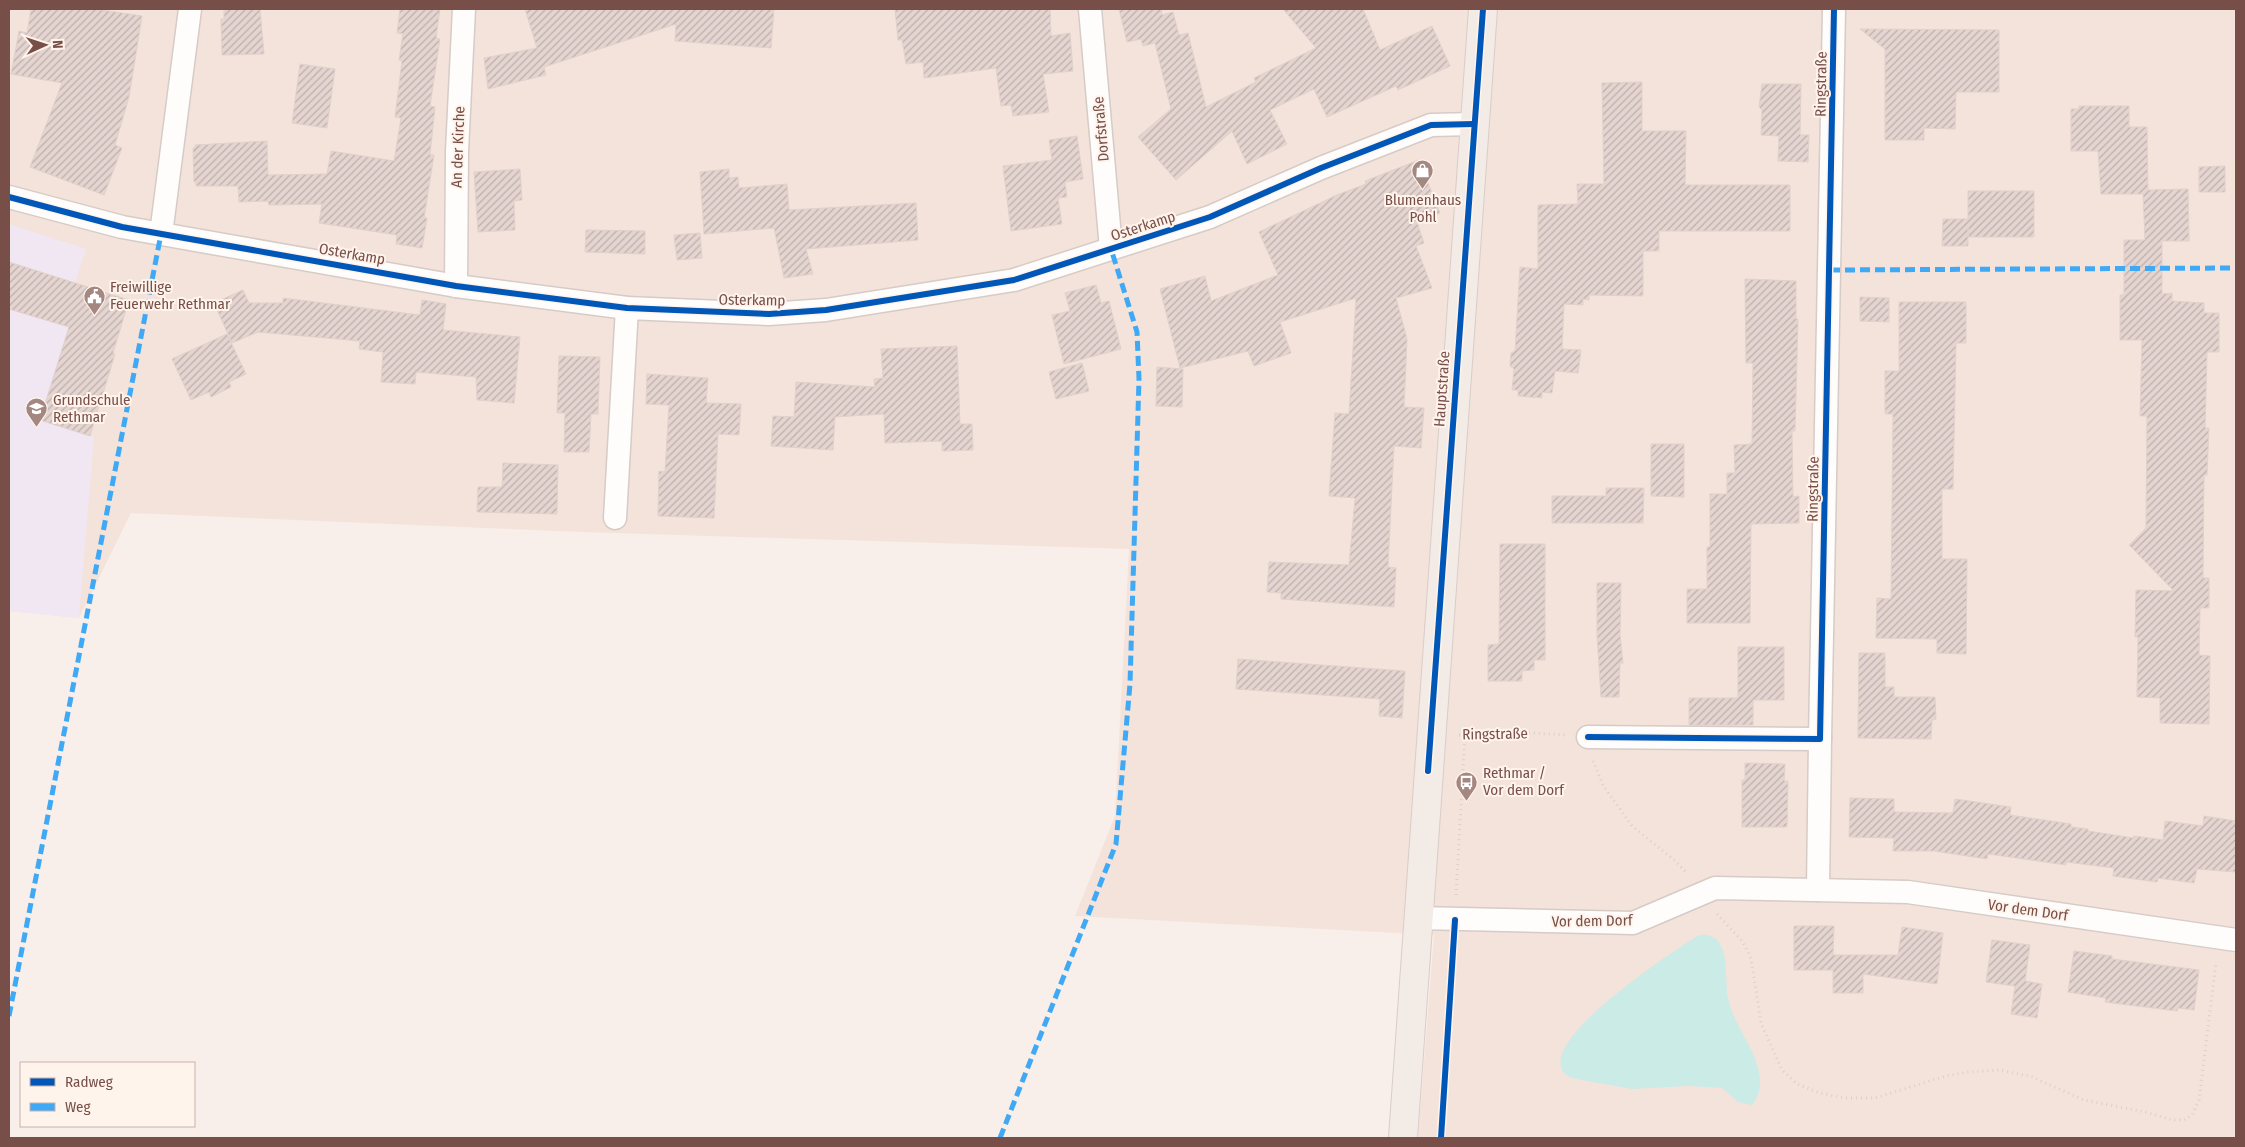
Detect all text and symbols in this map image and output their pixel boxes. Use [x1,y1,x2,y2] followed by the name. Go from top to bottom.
[20,20,70,70] north arrow
[49,40,66,49] text: N
[1811,51,1831,117] street label: Ringstraße
[1089,96,1113,162] street label: Dorfstraße
[448,106,468,188] street label: An der Kirche
[1411,159,1435,190] shop icon: Blumenhaus Pohl
[1385,191,1461,226] place label: Blumenhaus Pohl
[1108,207,1178,245] street label: Osterkamp
[318,239,386,269] street label: Osterkamp
[110,278,231,313] place label: Freiwillige Feuerwehr Rethmar
[82,284,106,315] public building icon: Freiwillige Feuerwehr Rethmar
[718,290,786,310] street label: Osterkamp
[1430,350,1454,428] street label: Hauptstraße
[53,391,131,426] place label: Grundschule Rethmar
[25,397,49,428] school or university icon: Grundschule Rethmar
[1803,456,1823,522] street label: Ringstraße
[1462,724,1528,744] street label: Ringstraße
[1483,764,1565,799] place label: Rethmar / Vor dem Dorf
[1455,770,1479,801] bus stop icon: Rethmar / Vor dem Dorf
[1987,895,2071,925] street label: Vor dem Dorf
[1551,911,1634,931] street label: Vor dem Dorf
[20,1062,195,1127] legend
[65,1073,113,1091] text: Radweg
[65,1098,91,1116] text: Weg

